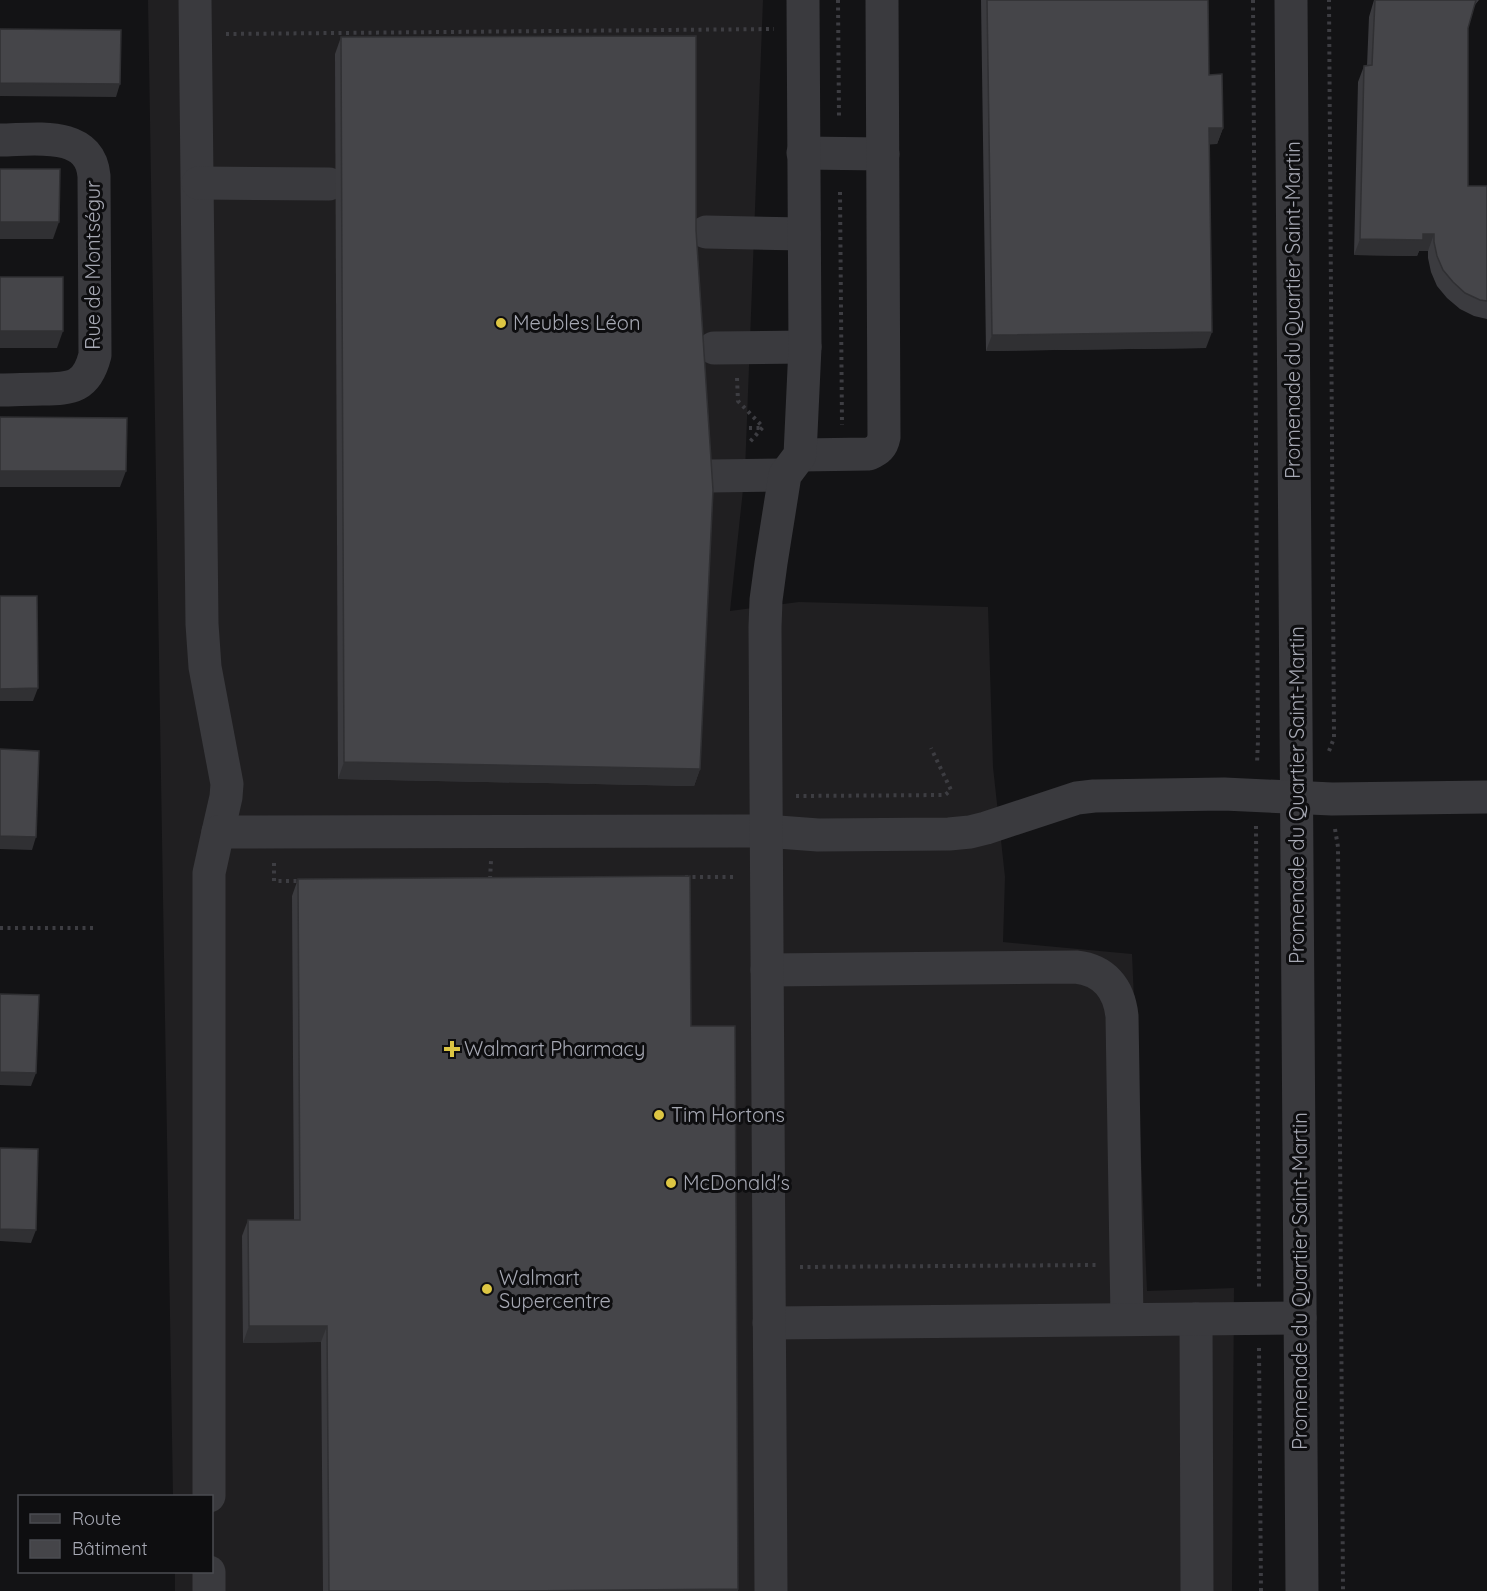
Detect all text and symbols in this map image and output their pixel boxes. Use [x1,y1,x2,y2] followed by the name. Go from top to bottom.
[1280,141,1305,479] street label: Promenade du Quartier Saint-Martin
[80,180,105,350] street label: Rue de Montségur
[513,310,640,335] place label: Meubles Léon
[494,316,508,330] marker: Meubles Léon
[1284,626,1309,964] street label: Promenade du Quartier Saint-Martin
[464,1036,645,1061] place label: Walmart Pharmacy
[445,1042,459,1056] marker: Walmart Pharmacy
[671,1102,785,1127] place label: Tim Hortons
[652,1108,666,1122] marker: Tim Hortons
[1287,1112,1312,1450] street label: Promenade du Quartier Saint-Martin
[683,1170,790,1195] place label: McDonald's
[664,1176,678,1190] marker: McDonald's
[499,1265,611,1313] place label: Walmart Supercentre
[480,1282,494,1296] marker: Walmart Supercentre
[18,1495,213,1573] legend
[72,1507,121,1530] text: Route
[72,1537,148,1560] text: Bâtiment

